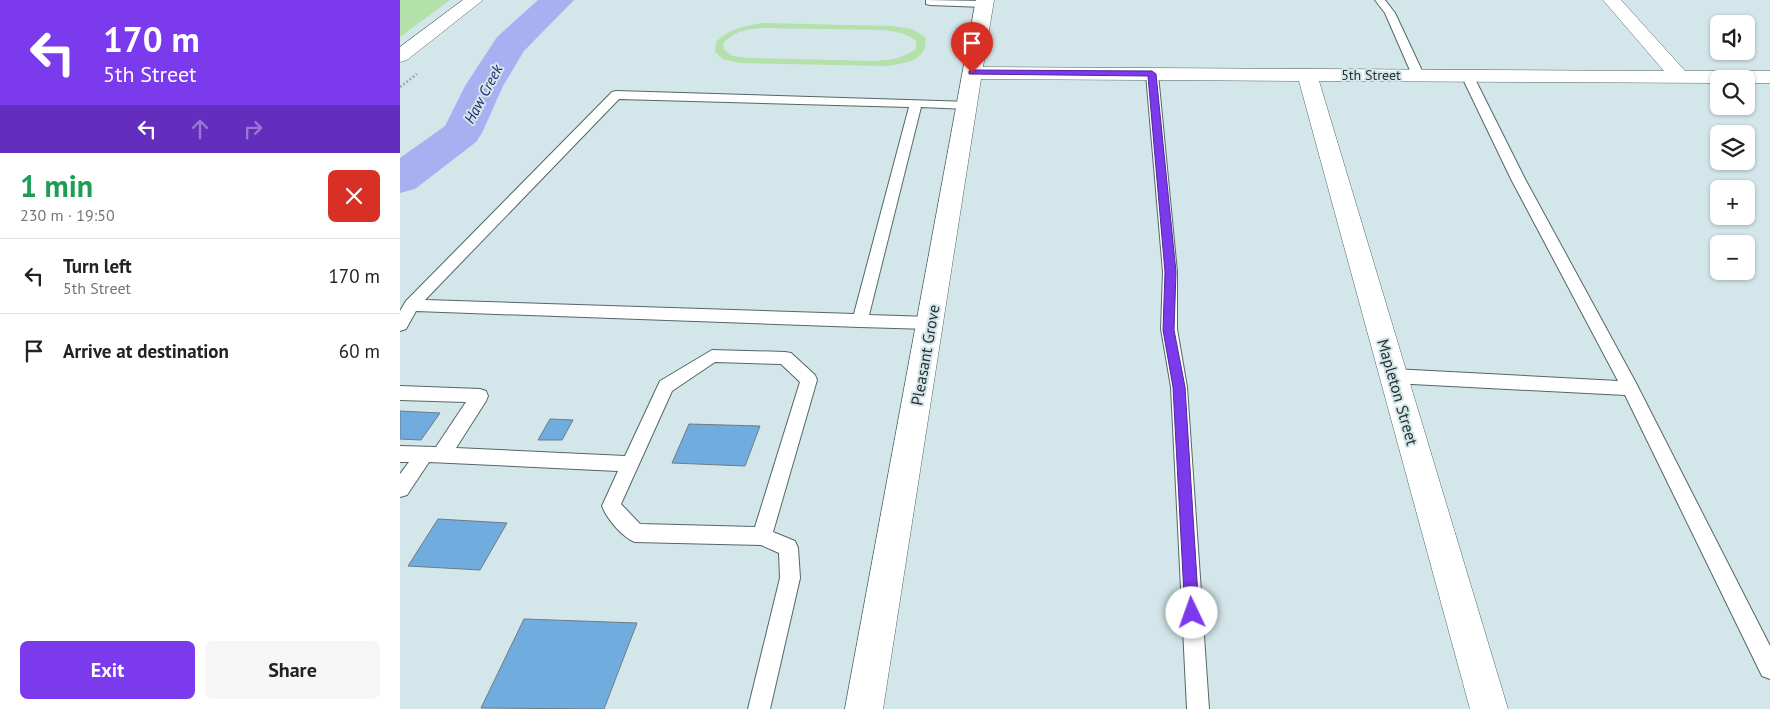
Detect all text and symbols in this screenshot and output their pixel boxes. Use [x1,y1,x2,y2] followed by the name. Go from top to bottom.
[1710,15,1755,280] map controls
[1710,15,1755,60] button: sound
[103,16,200,62] text: 170 m
[20,20,85,85] icon: left
[951,22,993,73] pin
[958,29,986,57] icon: arrive
[103,60,197,88] text: 5th Street
[460,60,507,127] water label: Haw Creek
[1341,66,1401,84] street label: 5th Street
[1710,70,1755,115] button: search
[133,115,161,143] icon: left
[186,115,214,143] icon: ahead
[239,115,267,143] icon: right
[1710,125,1755,170] button: layers
[20,166,93,205] text: 1 min
[328,170,380,222] button: close
[1710,180,1755,225] button: +
[20,205,115,225] text: 230 m · 19:50
[1710,235,1755,280] button: −
[63,254,132,278] text: Turn left
[20,262,48,290] icon: left
[328,264,380,288] text: 170 m
[63,278,131,298] text: 5th Street
[906,303,944,407] street label: Pleasant Grove
[1373,336,1423,448] street label: Mapleton Street
[20,337,48,365] icon: arrive
[63,339,229,363] text: Arrive at destination
[339,339,380,363] text: 60 m
[1165,586,1217,638] position arrow
[20,641,195,699] button: Exit
[205,641,380,699] button: Share

